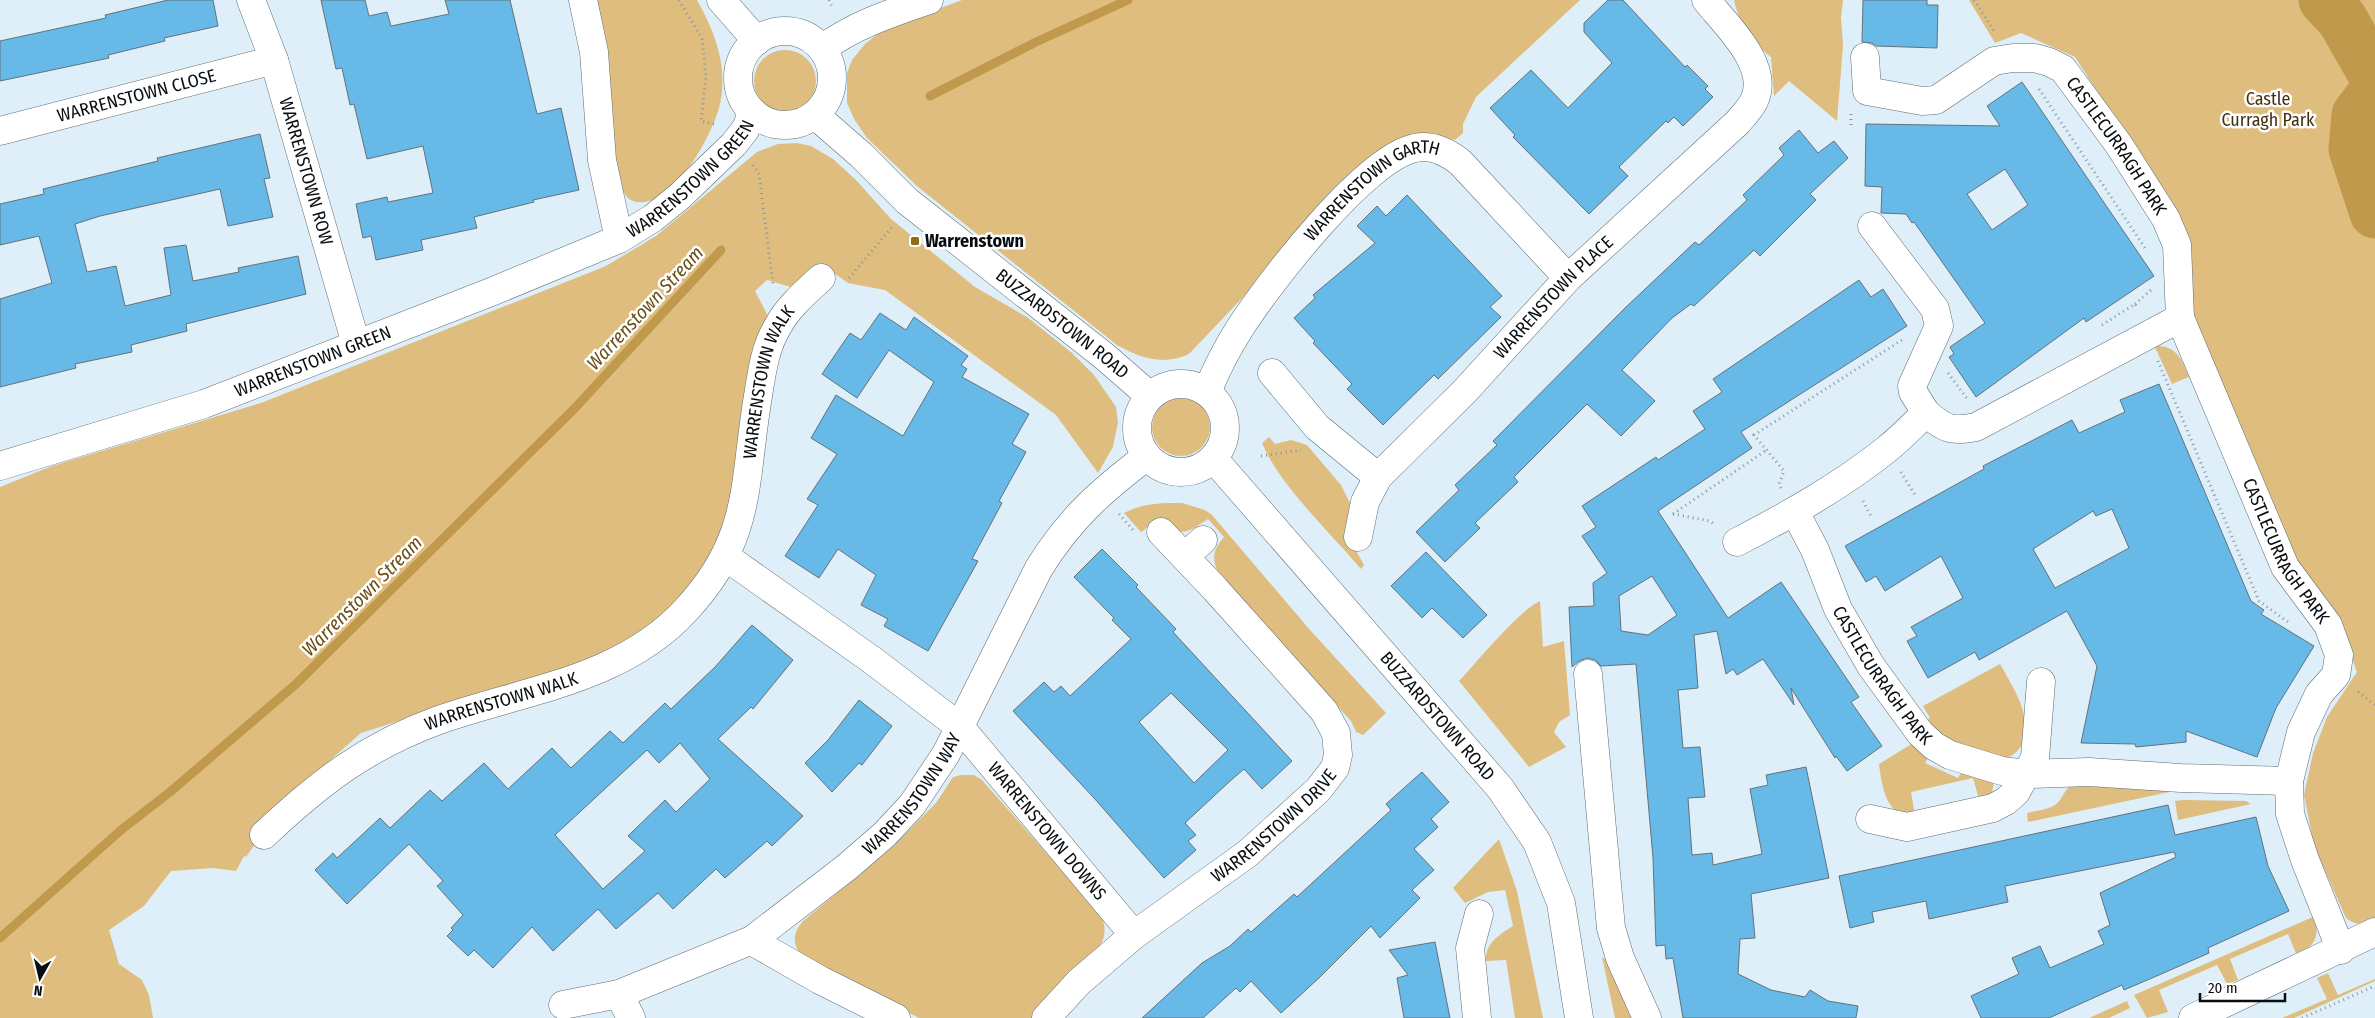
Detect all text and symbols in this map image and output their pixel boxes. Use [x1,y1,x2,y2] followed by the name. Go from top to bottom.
[55,65,218,127] street label: WARRENSTOWN CLOSE
[2061,72,2172,219] street label: CASTLECURRAGH PARK
[2221,88,2315,131] park label: Castle Curragh Park
[274,95,338,248] street label: WARRENSTOWN ROW
[623,117,759,243] street label: WARRENSTOWN GREEN
[1300,136,1442,246] street label: WARRENSTOWN GARTH
[925,230,1024,252] place label: Warrenstown
[1489,231,1618,363] street label: WARRENSTOWN PLACE
[909,235,921,247] marker: Warrenstown
[582,241,708,375] water label: Warrenstown Stream
[991,264,1133,383] street label: BUZZARDSTOWN ROAD
[739,301,799,460] street label: WARRENSTOWN WALK
[231,321,394,402] street label: WARRENSTOWN GREEN
[2238,475,2334,628] street label: CASTLECURRAGH PARK
[297,531,427,661] water label: Warrenstown Stream
[1828,602,1937,750] street label: CASTLECURRAGH PARK
[1375,647,1499,785] street label: BUZZARDSTOWN ROAD
[421,667,581,735] street label: WARRENSTOWN WALK
[858,729,966,860] street label: WARRENSTOWN WAY
[983,758,1111,905] street label: WARRENSTOWN DOWNS
[1207,765,1341,887] street label: WARRENSTOWN DRIVE
[15,953,65,1003] north arrow
[2200,970,2285,1002] scale bar
[2208,979,2238,997] text: 20 m
[33,981,44,999] text: N

